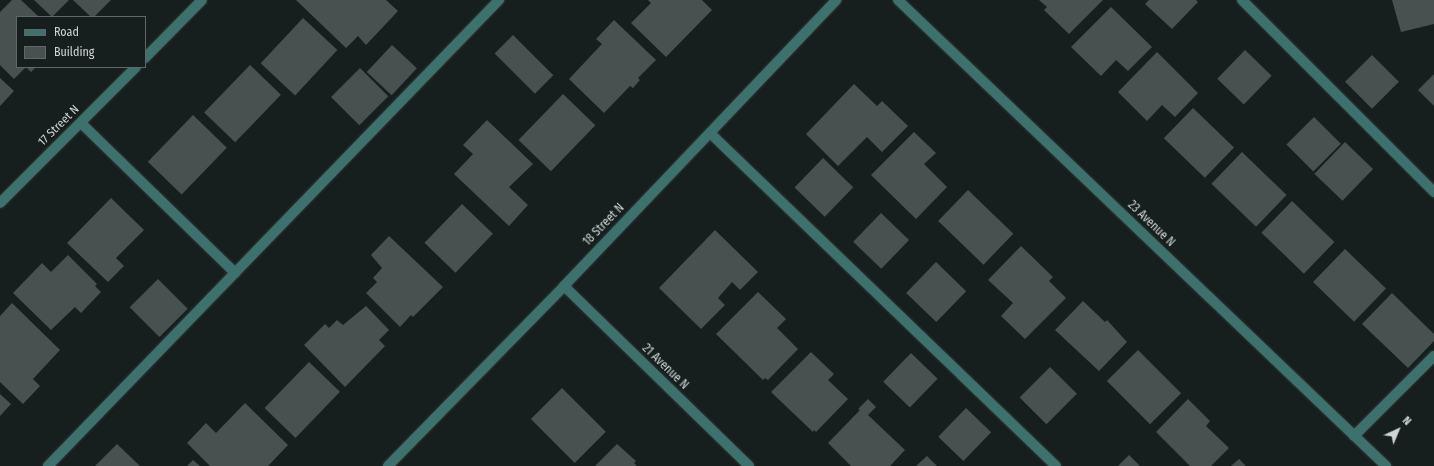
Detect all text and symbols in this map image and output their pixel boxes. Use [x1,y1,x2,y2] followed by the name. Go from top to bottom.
[16,16,146,68] legend
[54,25,79,39] text: Road
[54,45,94,59] text: Building
[36,103,82,149] street label: 17 Street N
[1125,198,1177,250] street label: 23 Avenue N
[580,201,628,249] street label: 18 Street N
[639,341,691,393] street label: 21 Avenue N
[1378,410,1418,450] north arrow
[1400,414,1414,428] text: N

